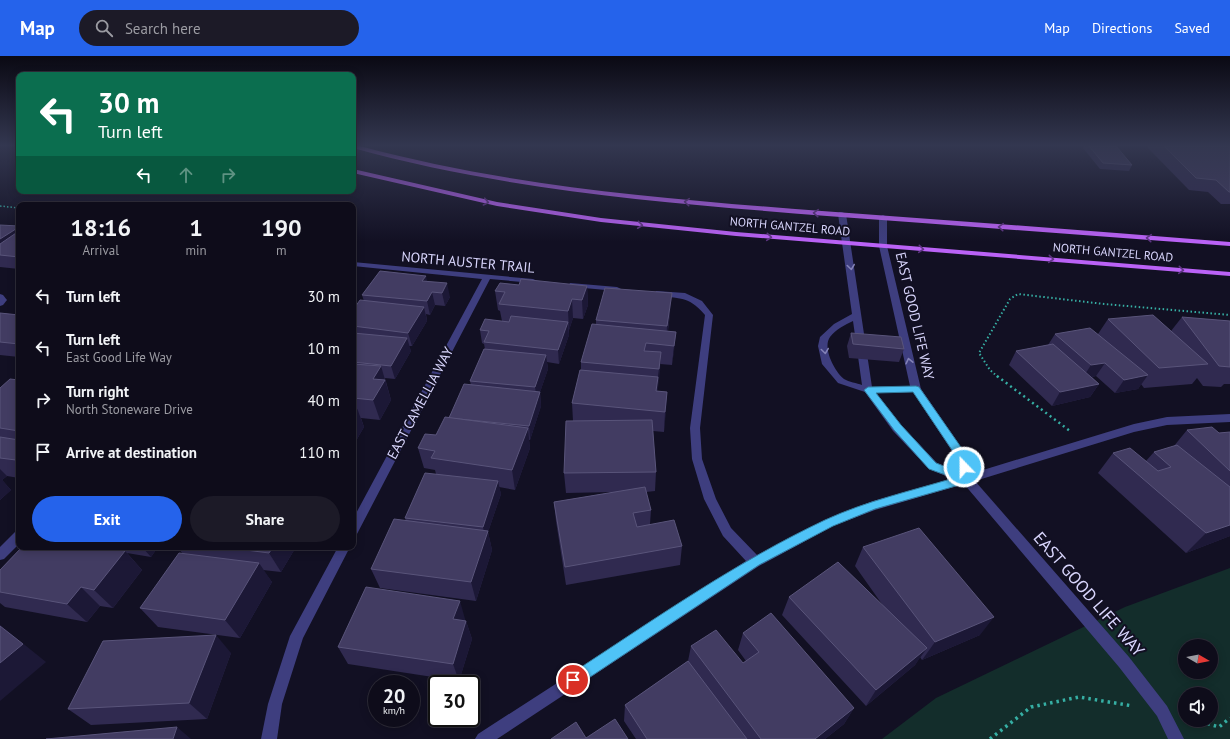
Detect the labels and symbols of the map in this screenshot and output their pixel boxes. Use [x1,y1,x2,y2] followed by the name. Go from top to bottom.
[483,197,490,205] one-way arrow
[684,198,690,207] one-way arrow
[813,208,819,217] one-way arrow
[729,213,851,239] street label: NORTH GANTZEL ROAD
[636,220,643,229] one-way arrow
[998,222,1004,231] one-way arrow
[766,232,772,241] one-way arrow
[1146,234,1152,243] one-way arrow
[1052,239,1174,265] street label: NORTH GANTZEL ROAD
[918,244,925,253] one-way arrow
[401,247,535,277] street label: NORTH AUSTER TRAIL
[892,250,938,382] street label: EAST GOOD LIFE WAY
[1048,255,1054,264] one-way arrow
[846,264,855,270] one-way arrow
[1178,265,1184,274] one-way arrow
[383,344,457,462] street label: EAST CAMELLIA WAY
[820,347,829,354] one-way arrow
[906,358,914,364] one-way arrow
[943,446,985,488] position arrow
[1029,527,1150,661] street label: EAST GOOD LIFE WAY
[1178,639,1218,679] north arrow
[556,663,590,697] pin
[428,675,480,727] speed limit sign: 30

